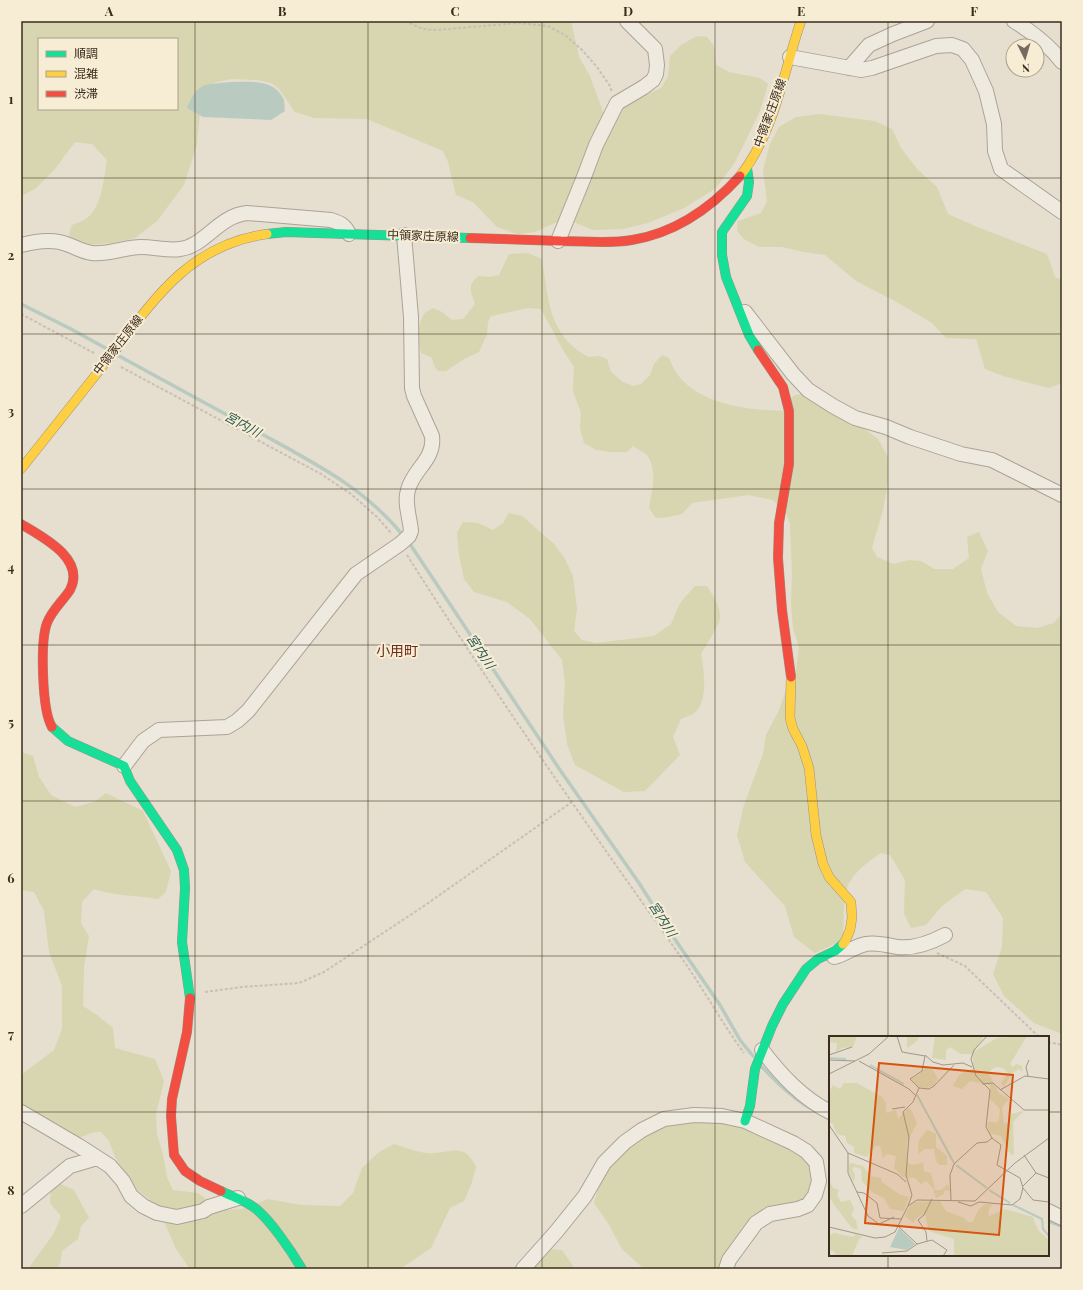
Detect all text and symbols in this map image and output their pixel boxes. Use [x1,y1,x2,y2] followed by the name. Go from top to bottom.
[104,2,114,19] text: A
[278,2,287,19] text: B
[450,2,460,19] text: C
[623,2,633,19] text: D
[797,2,805,19] text: E
[970,2,978,19] text: F
[38,38,178,110] legend
[1005,38,1045,78] north arrow
[74,45,98,61] text: 順調
[1021,61,1031,76] text: N
[74,65,98,81] text: 混雑
[749,76,789,149] street label: 中領家庄原線
[74,85,98,101] text: 渋滞
[9,90,14,107] text: 1
[387,226,459,244] street label: 中領家庄原線
[8,246,15,263] text: 2
[89,311,146,378] street label: 中領家庄原線
[8,402,14,419] text: 3
[222,407,266,441] water label: 宮内川
[8,558,15,575] text: 4
[463,630,500,673] water label: 宮内川
[376,641,418,660] district label: 小用町
[8,713,14,730] text: 5
[7,869,15,886] text: 6
[646,898,682,941] water label: 宮内川
[8,1025,14,1042] text: 7
[829,1036,1049,1256] inset map
[7,1181,15,1198] text: 8

